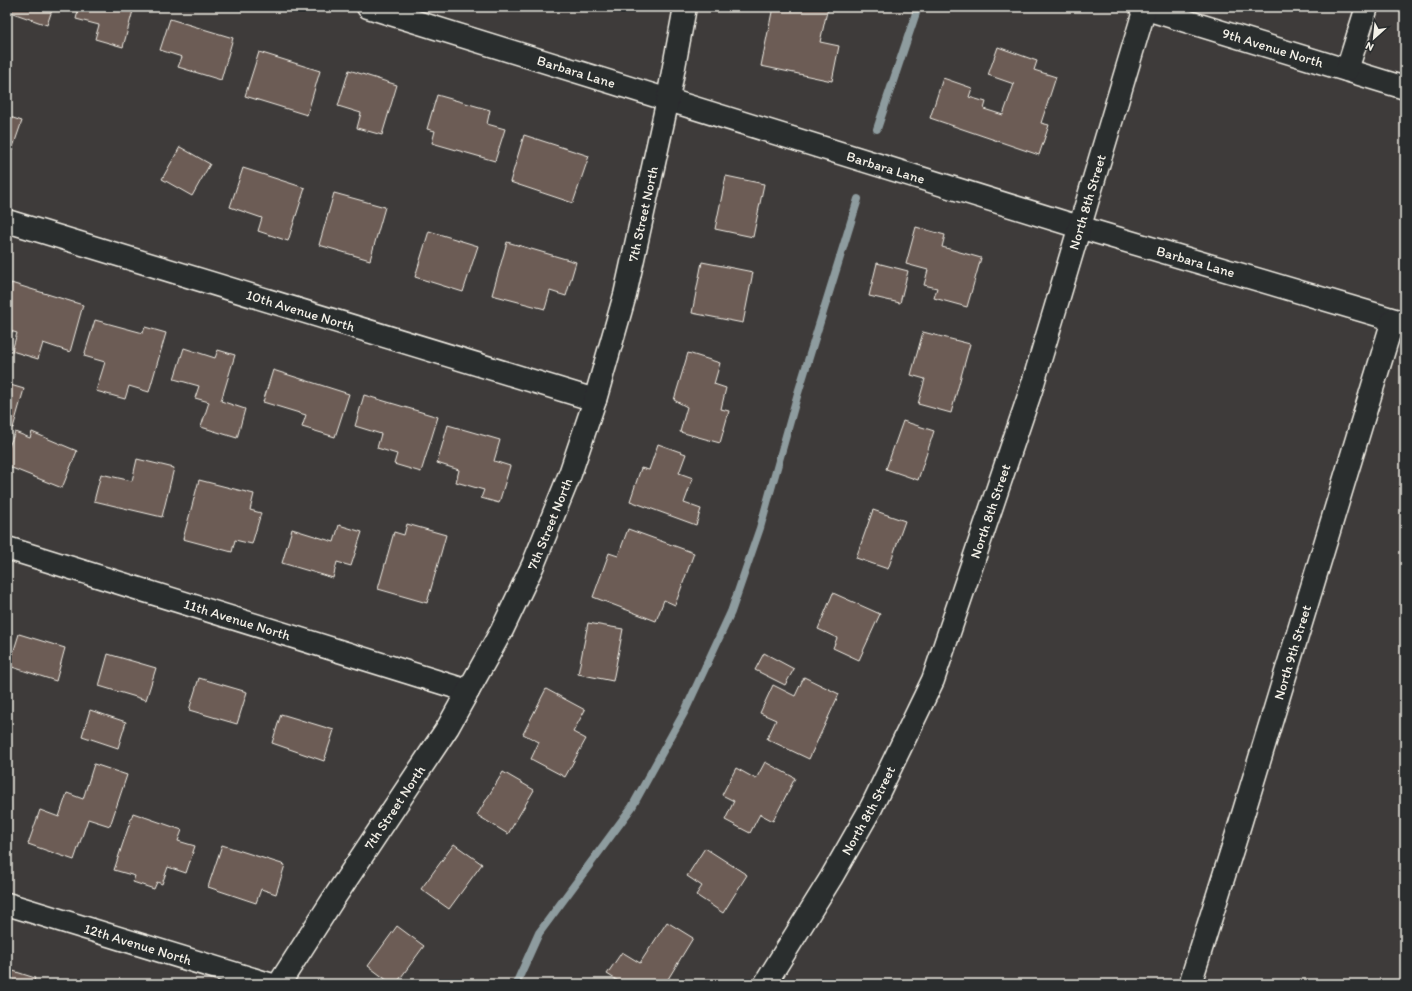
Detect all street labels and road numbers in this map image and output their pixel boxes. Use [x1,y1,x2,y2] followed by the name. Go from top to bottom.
[1220,24,1326,71] street label: 9th Avenue North
[535,51,618,92] street label: Barbara Lane
[845,147,927,187] street label: Barbara Lane
[1065,152,1109,252] street label: North 8th Street
[624,165,662,264] street label: 7th Street North
[1155,242,1237,281] street label: Barbara Lane
[244,286,358,335] street label: 10th Avenue North
[966,462,1014,561] street label: North 8th Street
[523,476,576,573] street label: 7th Street North
[182,595,293,644] street label: 11th Avenue North
[1270,603,1315,702] street label: North 9th Street
[360,762,429,853] street label: 7th Street North
[837,763,899,858] street label: North 8th Street
[82,920,194,969] street label: 12th Avenue North

